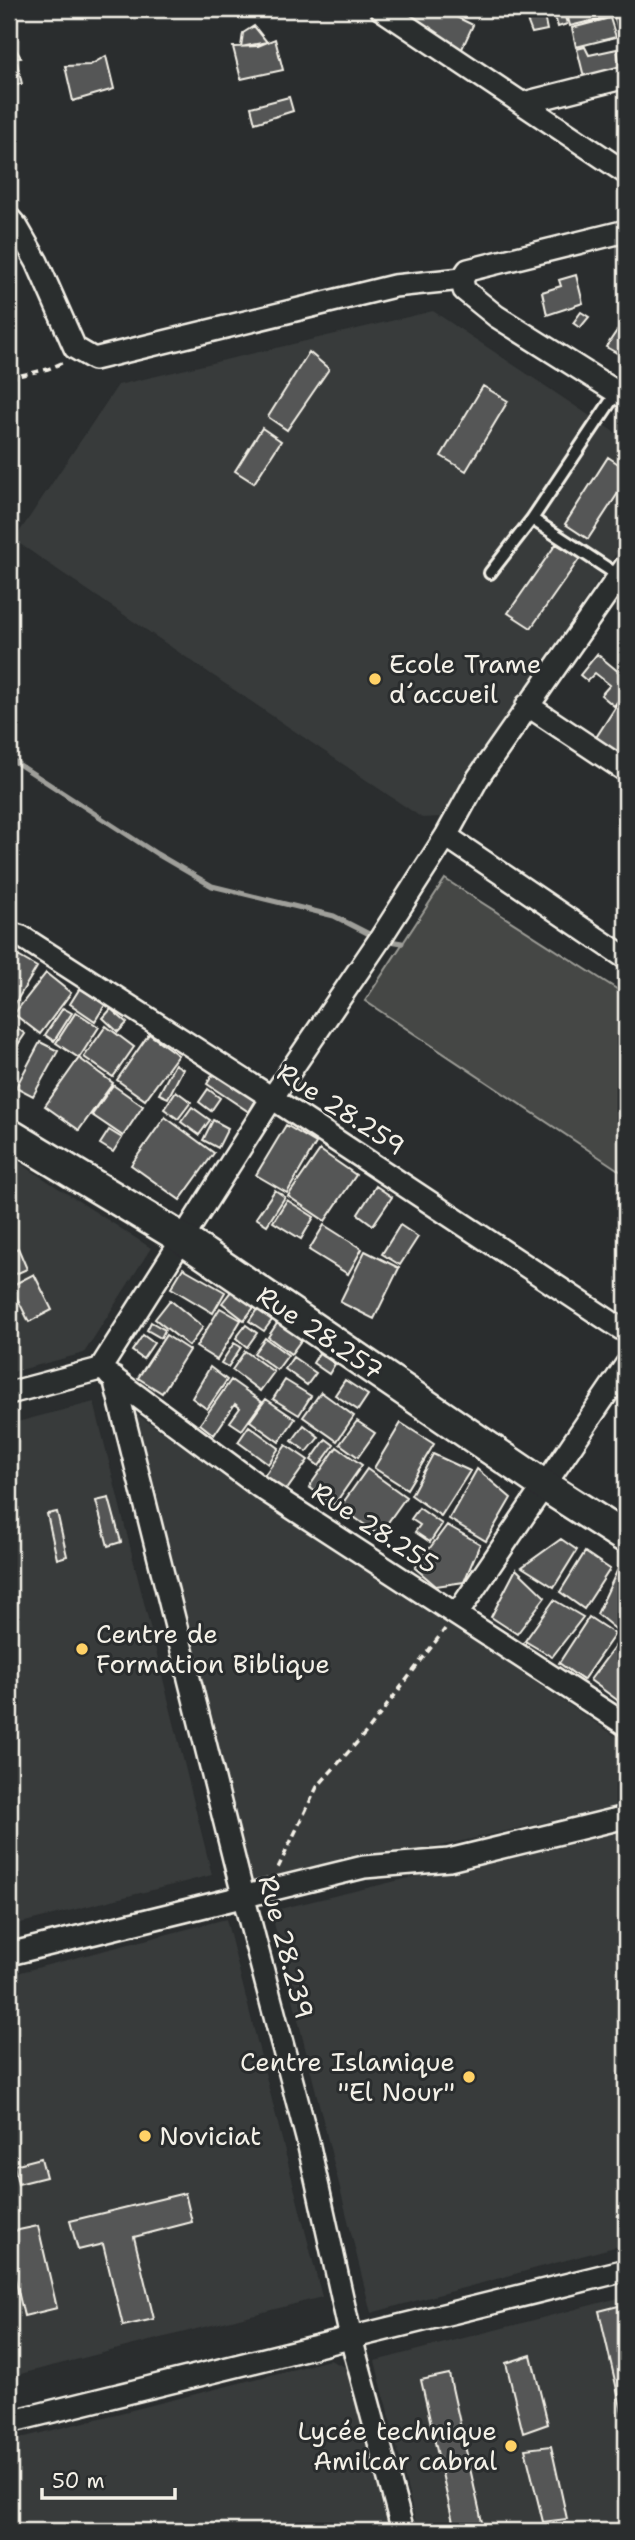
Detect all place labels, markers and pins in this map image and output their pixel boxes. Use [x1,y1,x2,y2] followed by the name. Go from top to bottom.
[389,646,542,711] place label: Ecole Trame d´accueil
[367,671,383,687] marker: Ecole Trame d´accueil
[96,1616,330,1681] place label: Centre de Formation Biblique
[74,1641,90,1657] marker: Centre de Formation Biblique
[240,2044,455,2109] place label: Centre Islamique "El Nour"
[461,2069,477,2085] marker: Centre Islamique "El Nour"
[159,2118,261,2153] place label: Noviciat
[137,2128,153,2144] marker: Noviciat
[297,2413,497,2478] place label: Lycée technique Amilcar cabral
[503,2438,519,2454] marker: Lycée technique Amilcar cabral

